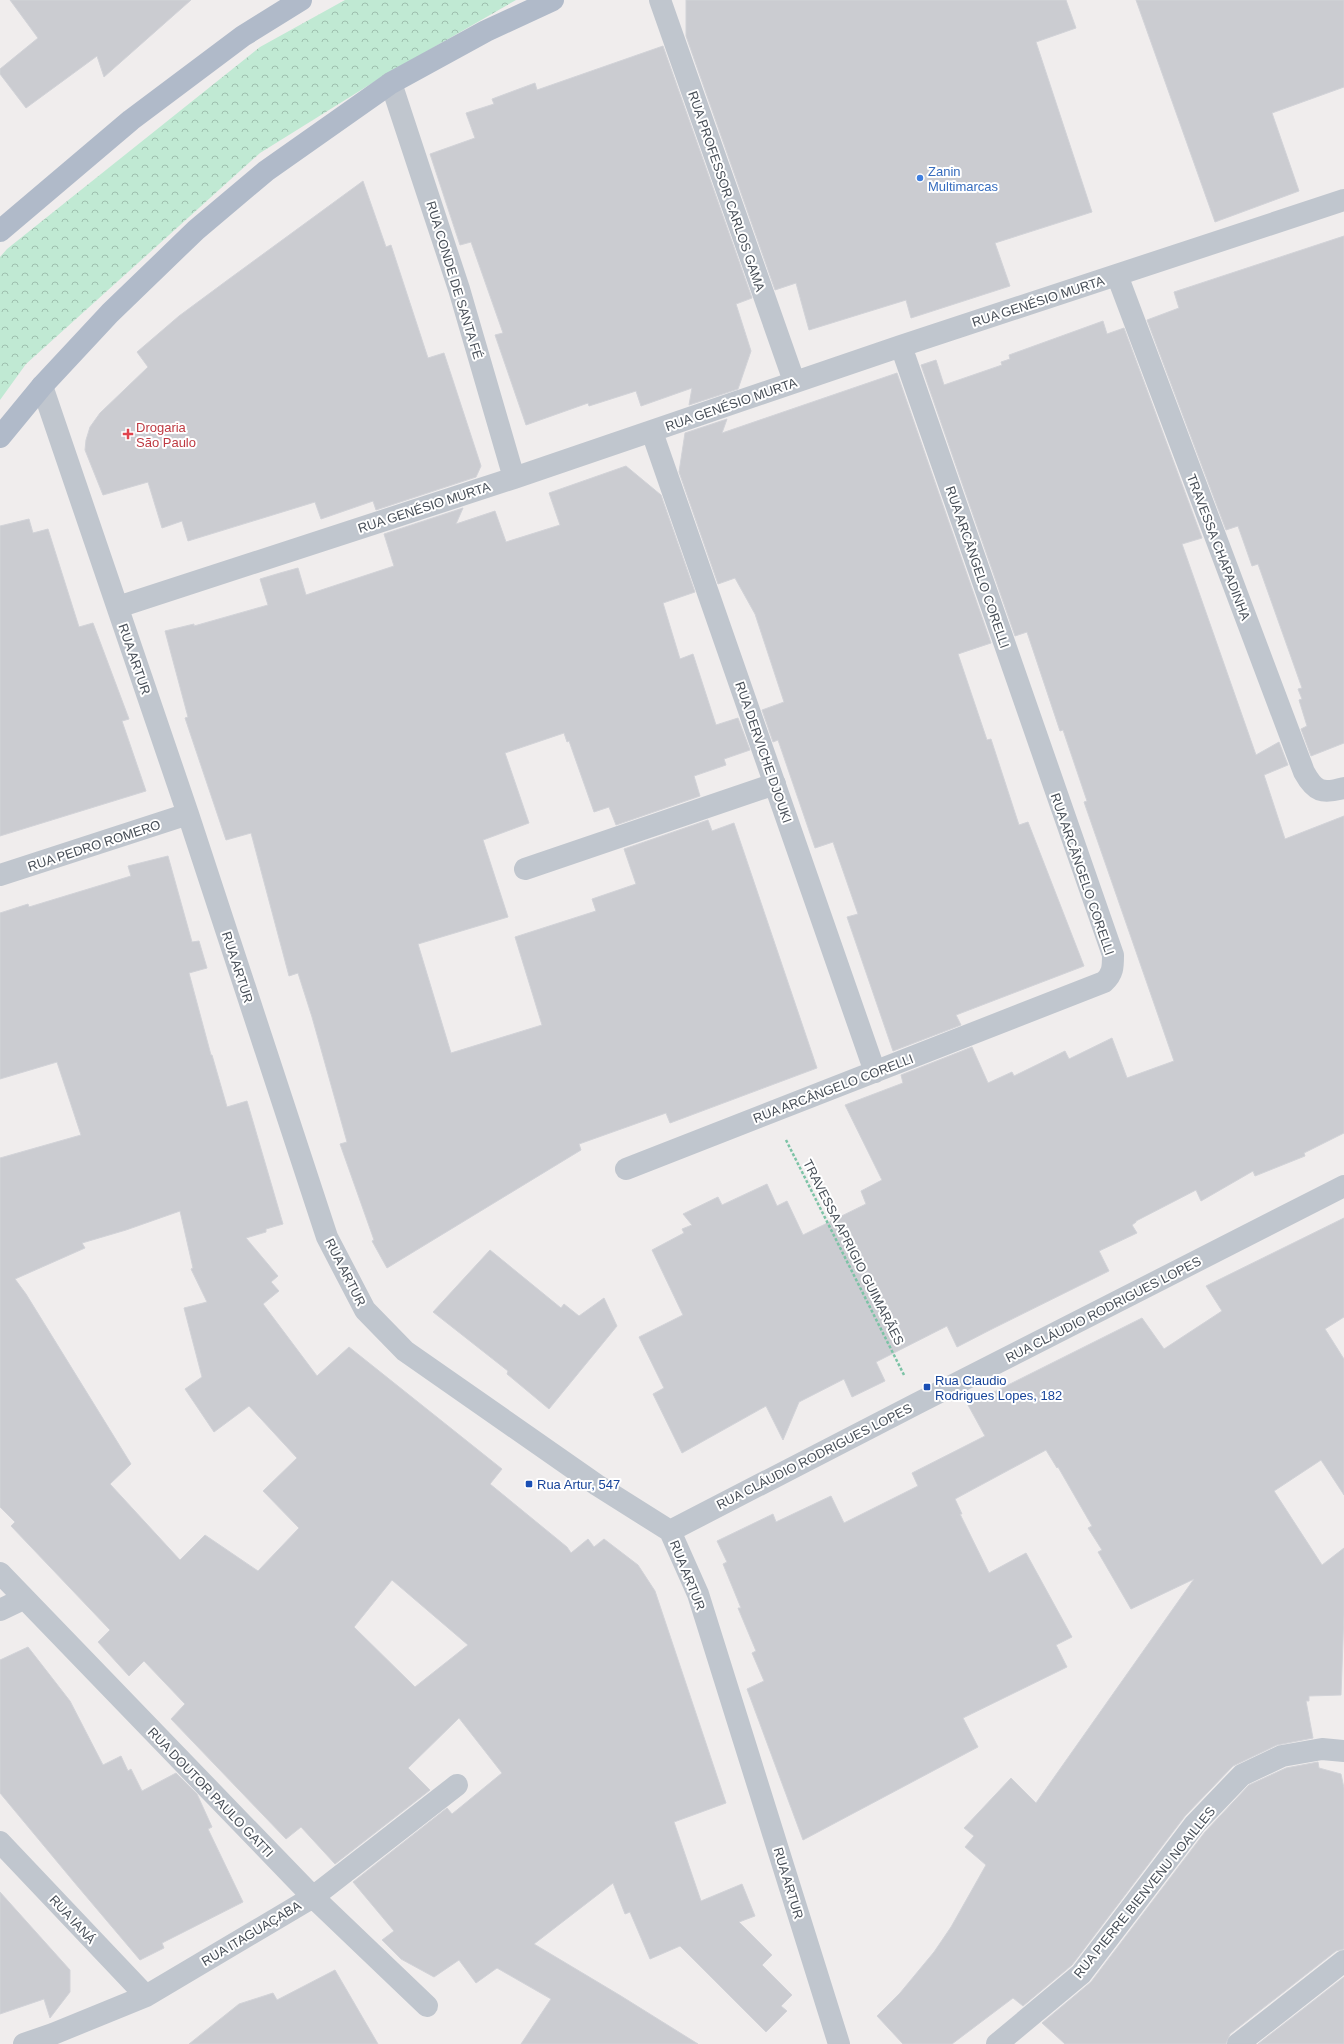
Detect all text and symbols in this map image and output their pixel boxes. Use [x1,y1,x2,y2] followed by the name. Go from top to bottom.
[685,89,768,294] street label: RUA PROFESSOR CARLOS GAMA
[928,164,999,194] place label: Zanin Multimarcas
[915,173,925,183] marker: Zanin Multimarcas
[423,199,486,361] street label: RUA CONDE DE SANTA FÉ
[970,273,1107,330] street label: RUA GENÉSIO MURTA
[663,375,799,434] street label: RUA GENÉSIO MURTA
[136,420,196,450] place label: Drogaria São Paulo
[123,429,133,439] marker: Drogaria São Paulo
[1184,472,1254,623] street label: TRAVESSA CHAPADINHA
[356,479,493,536] street label: RUA GENÉSIO MURTA
[943,484,1012,650] street label: RUA ARCÂNGELO CORELLI
[115,622,154,697] street label: RUA ARTUR
[732,679,795,825] street label: RUA DERVICHE DJOUKI
[1048,791,1117,957] street label: RUA ARCÂNGELO CORELLI
[26,817,162,874] street label: RUA PEDRO ROMERO
[219,930,256,1005] street label: RUA ARTUR
[751,1051,915,1126] street label: RUA ARCÂNGELO CORELLI
[800,1157,907,1348] street label: TRAVESSA APRIGIO GUIMARÃES
[322,1236,369,1309] street label: RUA ARTUR
[1003,1253,1204,1365] street label: RUA CLÁUDIO RODRIGUES LOPES
[935,1373,1062,1403] place label: Rua Claudio Rodrigues Lopes, 182
[922,1382,932,1392] marker: Rua Claudio Rodrigues Lopes, 182
[714,1400,915,1512] street label: RUA CLÁUDIO RODRIGUES LOPES
[537,1477,620,1492] place label: Rua Artur, 547
[524,1479,534,1489] marker: Rua Artur, 547
[667,1538,708,1612] street label: RUA ARTUR
[145,1725,276,1860] street label: RUA DOUTOR PAULO GATTI
[1071,1803,1218,1981] street label: RUA PIERRE BIENVENU NOAILLES
[771,1845,807,1921] street label: RUA ARTUR
[46,1892,99,1947] street label: RUA IANÁ
[199,1898,304,1969] street label: RUA ITAGUAÇABA

